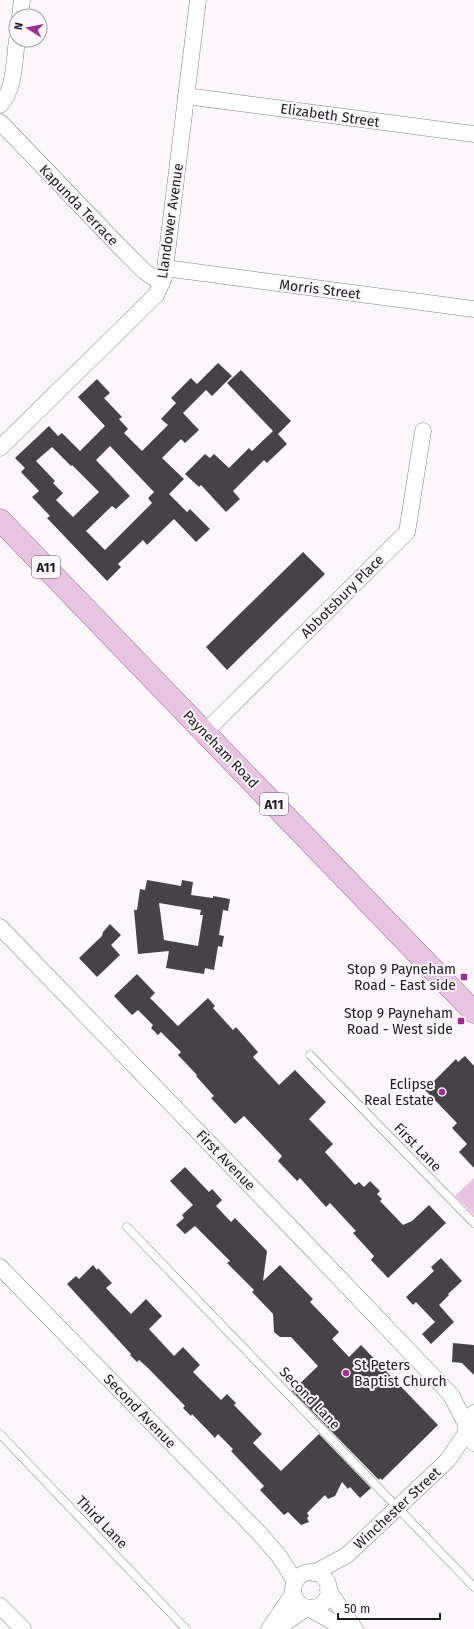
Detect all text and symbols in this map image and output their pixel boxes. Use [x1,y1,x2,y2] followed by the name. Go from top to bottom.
[8,8,48,48] north arrow
[12,21,26,31] text: N
[279,100,381,131] street label: Elizabeth Street
[36,161,122,249] street label: Kapunda Terrace
[154,162,187,280] street label: Llandower Avenue
[278,276,363,303] street label: Morris Street
[297,551,387,641] street label: Abbotsbury Place
[32,556,60,578] road number: A11
[179,707,262,792] street label: Payneham Road
[260,793,288,815] road number: A11
[347,961,456,994] place label: Stop 9 Payneham Road - East side
[459,972,469,982] marker: Stop 9 Payneham Road - East side
[344,1005,453,1038] place label: Stop 9 Payneham Road - West side
[456,1016,466,1026] marker: Stop 9 Payneham Road - West side
[364,1076,434,1109] place label: Eclipse Real Estate
[437,1087,447,1097] marker: Eclipse Real Estate
[390,1119,445,1175] street label: First Lane
[193,1127,259,1194] street label: First Avenue
[354,1357,447,1390] place label: St Peters Baptist Church
[276,1364,344,1433] street label: Second Lane
[341,1368,351,1378] marker: St Peters Baptist Church
[100,1371,179,1452] street label: Second Avenue
[350,1463,445,1553] street label: Winchester Street
[72,1492,131,1552] street label: Third Lane
[338,1595,440,1621] scale bar
[344,1602,370,1616] text: 50 m

